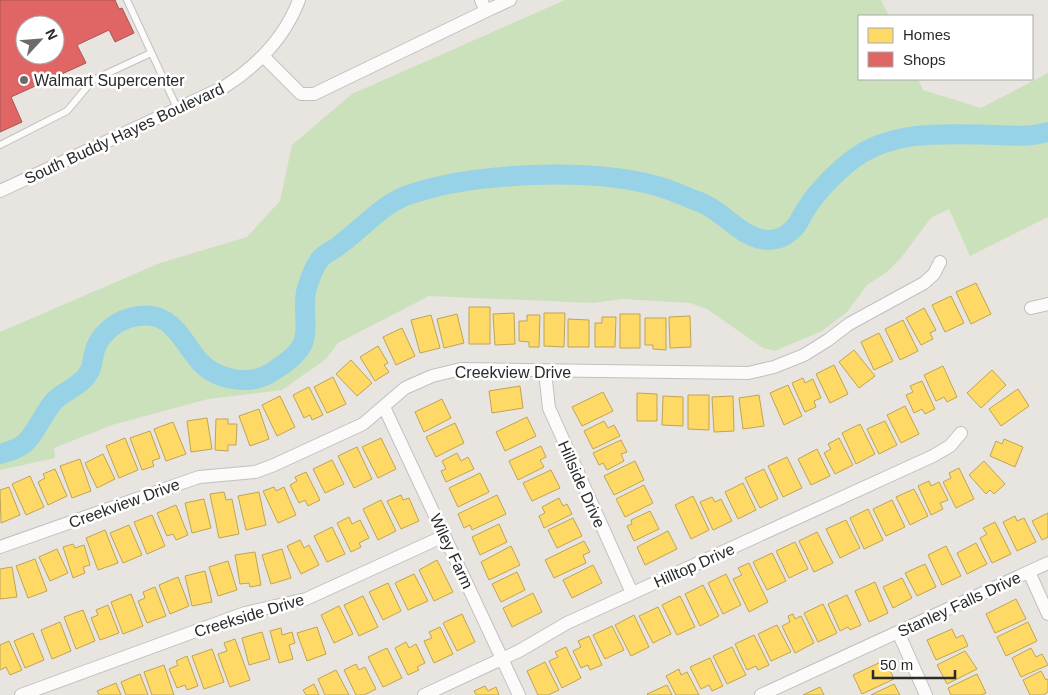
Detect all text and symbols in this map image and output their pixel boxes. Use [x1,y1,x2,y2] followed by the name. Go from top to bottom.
[15,15,65,65] north arrow
[858,15,1033,80] legend
[42,26,61,42] text: N
[903,26,951,43] text: Homes
[903,51,946,68] text: Shops
[34,72,185,89] place label: Walmart Supercenter
[18,74,30,86] marker: Walmart Supercenter
[22,80,227,187] street label: South Buddy Hayes Boulevard
[455,364,571,381] street label: Creekview Drive
[555,438,608,530] street label: Hillside Drive
[67,476,182,531] street label: Creekview Drive
[427,511,476,591] street label: Wiley Farm
[651,540,737,591] street label: Hilltop Drive
[895,569,1023,640] street label: Stanley Falls Drive
[192,591,306,640] street label: Creekside Drive
[873,648,956,680] scale bar
[880,656,913,673] text: 50 m

